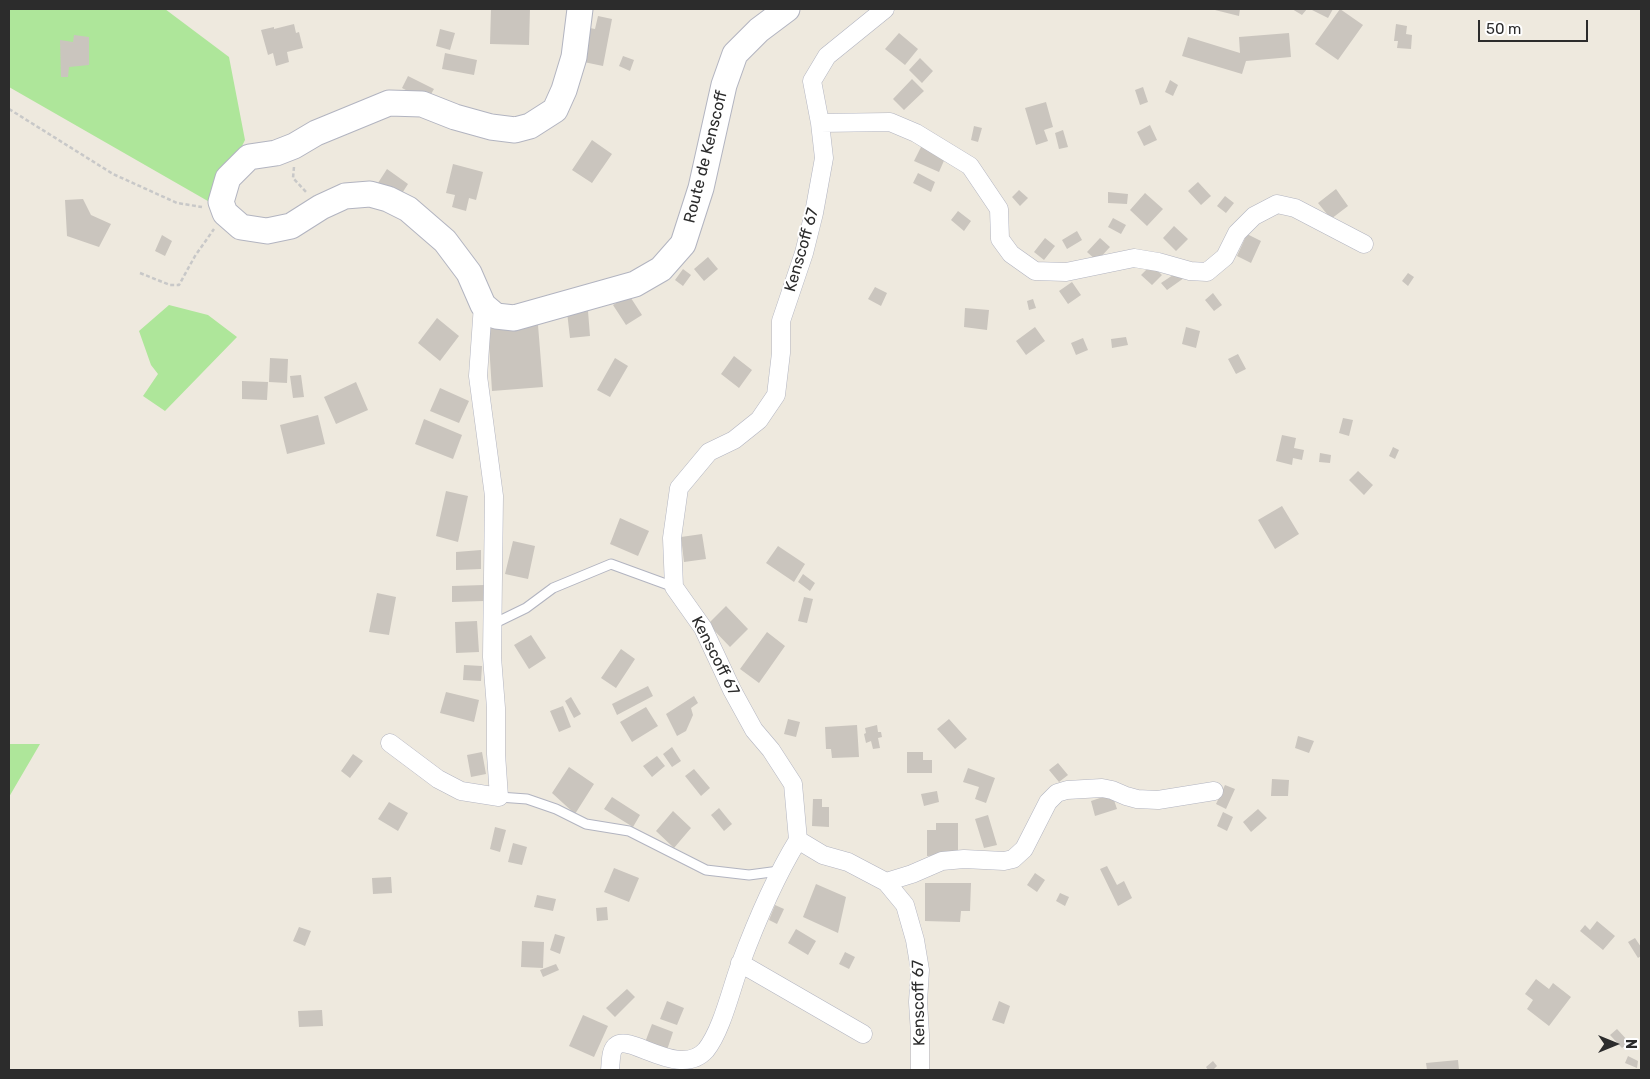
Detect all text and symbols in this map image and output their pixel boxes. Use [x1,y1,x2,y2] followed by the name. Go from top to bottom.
[1480,10,1590,42] scale bar
[1486,20,1521,38] text: 50 m
[680,89,732,225] street label: Route de Kenscoff
[781,206,823,294] street label: Kenscoff 67
[687,613,743,699] street label: Kenscoff 67
[909,960,929,1046] street label: Kenscoff 67
[1590,1019,1640,1069] north arrow
[1622,1039,1639,1049] text: N

